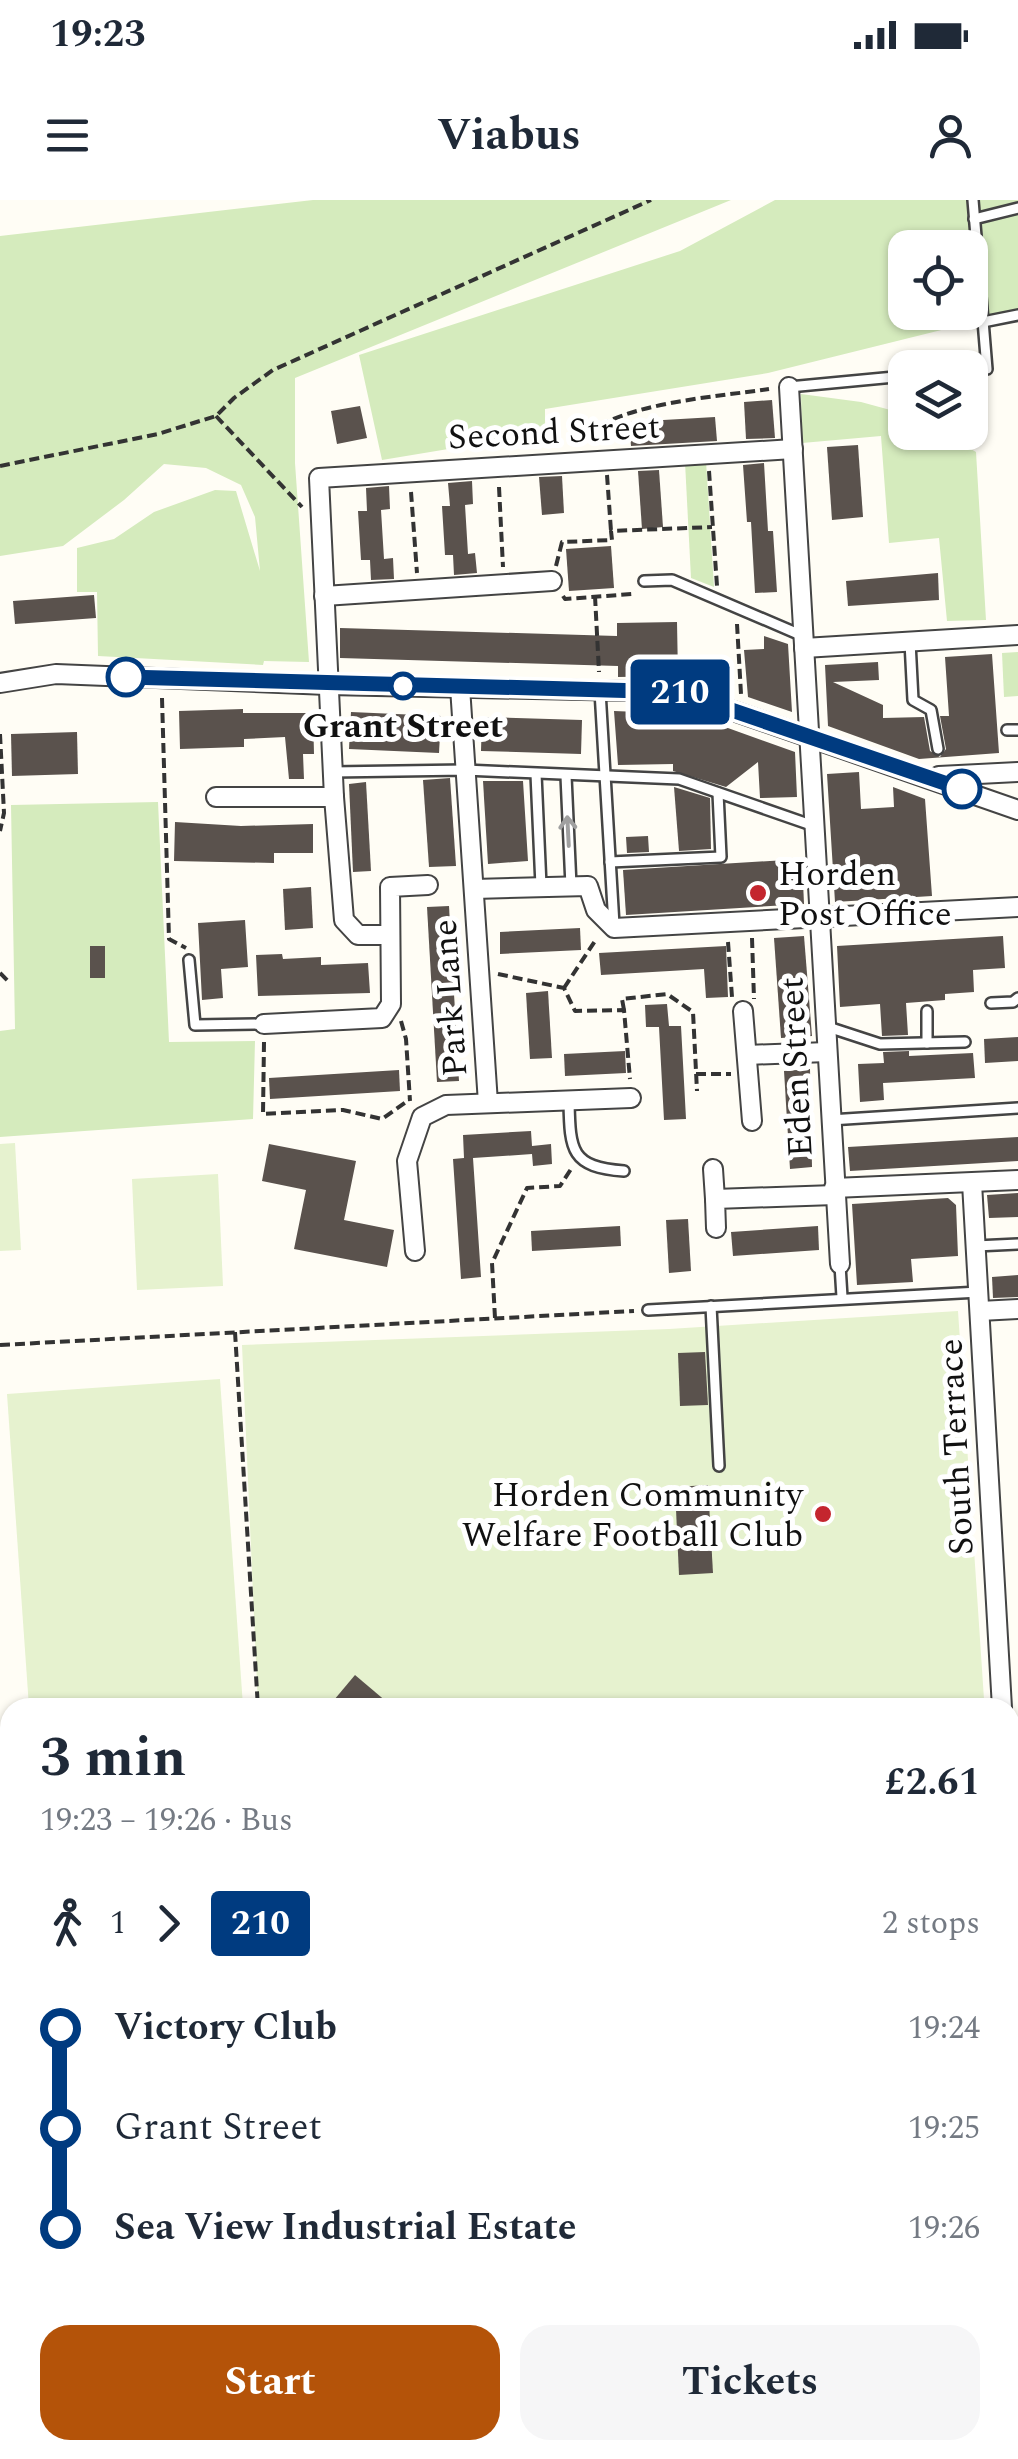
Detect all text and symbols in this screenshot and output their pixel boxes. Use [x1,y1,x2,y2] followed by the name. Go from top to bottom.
[50,6,145,64] text: 19:23
[437,101,581,170] text: Viabus
[40,108,95,163] icon: menu
[923,108,978,163] icon: person
[888,230,988,450] map controls
[888,230,988,330] button: locate
[888,350,988,450] button: layers
[447,400,662,465] street label: Second Street
[107,658,145,696] unlabelled marker
[622,660,738,724] line badge: 210
[651,666,709,719] text: 210
[390,673,416,699] marker: Grant Street
[303,700,503,753] place label: Grant Street
[943,770,981,808] unlabelled marker
[559,815,578,848] one-way arrow
[778,848,952,941] place label: Horden Post Office
[747,882,769,904] marker: Horden Post Office
[419,918,482,1078] street label: Park Lane
[765,976,828,1158] street label: Eden Street
[924,1337,989,1557] street label: South Terrace
[462,1469,804,1562] place label: Horden Community Welfare Football Club
[812,1503,834,1525] marker: Horden Community Welfare Football Club
[40,1717,186,1800] text: 3 min
[885,1754,980,1812] text: £2.61
[40,1796,293,1845] text: 19:23 – 19:26 · Bus
[40,1896,95,1951] icon: walk
[141,1896,196,1951] icon: forward
[231,1897,290,1950] text: 210
[110,1899,126,1948] text: 1
[882,1899,980,1948] text: 2 stops
[114,1999,337,2057] text: Victory Club
[908,2004,980,2053] text: 19:24
[114,2099,322,2157] text: Grant Street
[908,2104,980,2153] text: 19:25
[114,2199,577,2257] text: Sea View Industrial Estate
[908,2204,980,2253] text: 19:26
[40,2325,500,2440] button: Start
[520,2325,980,2440] button: Tickets

